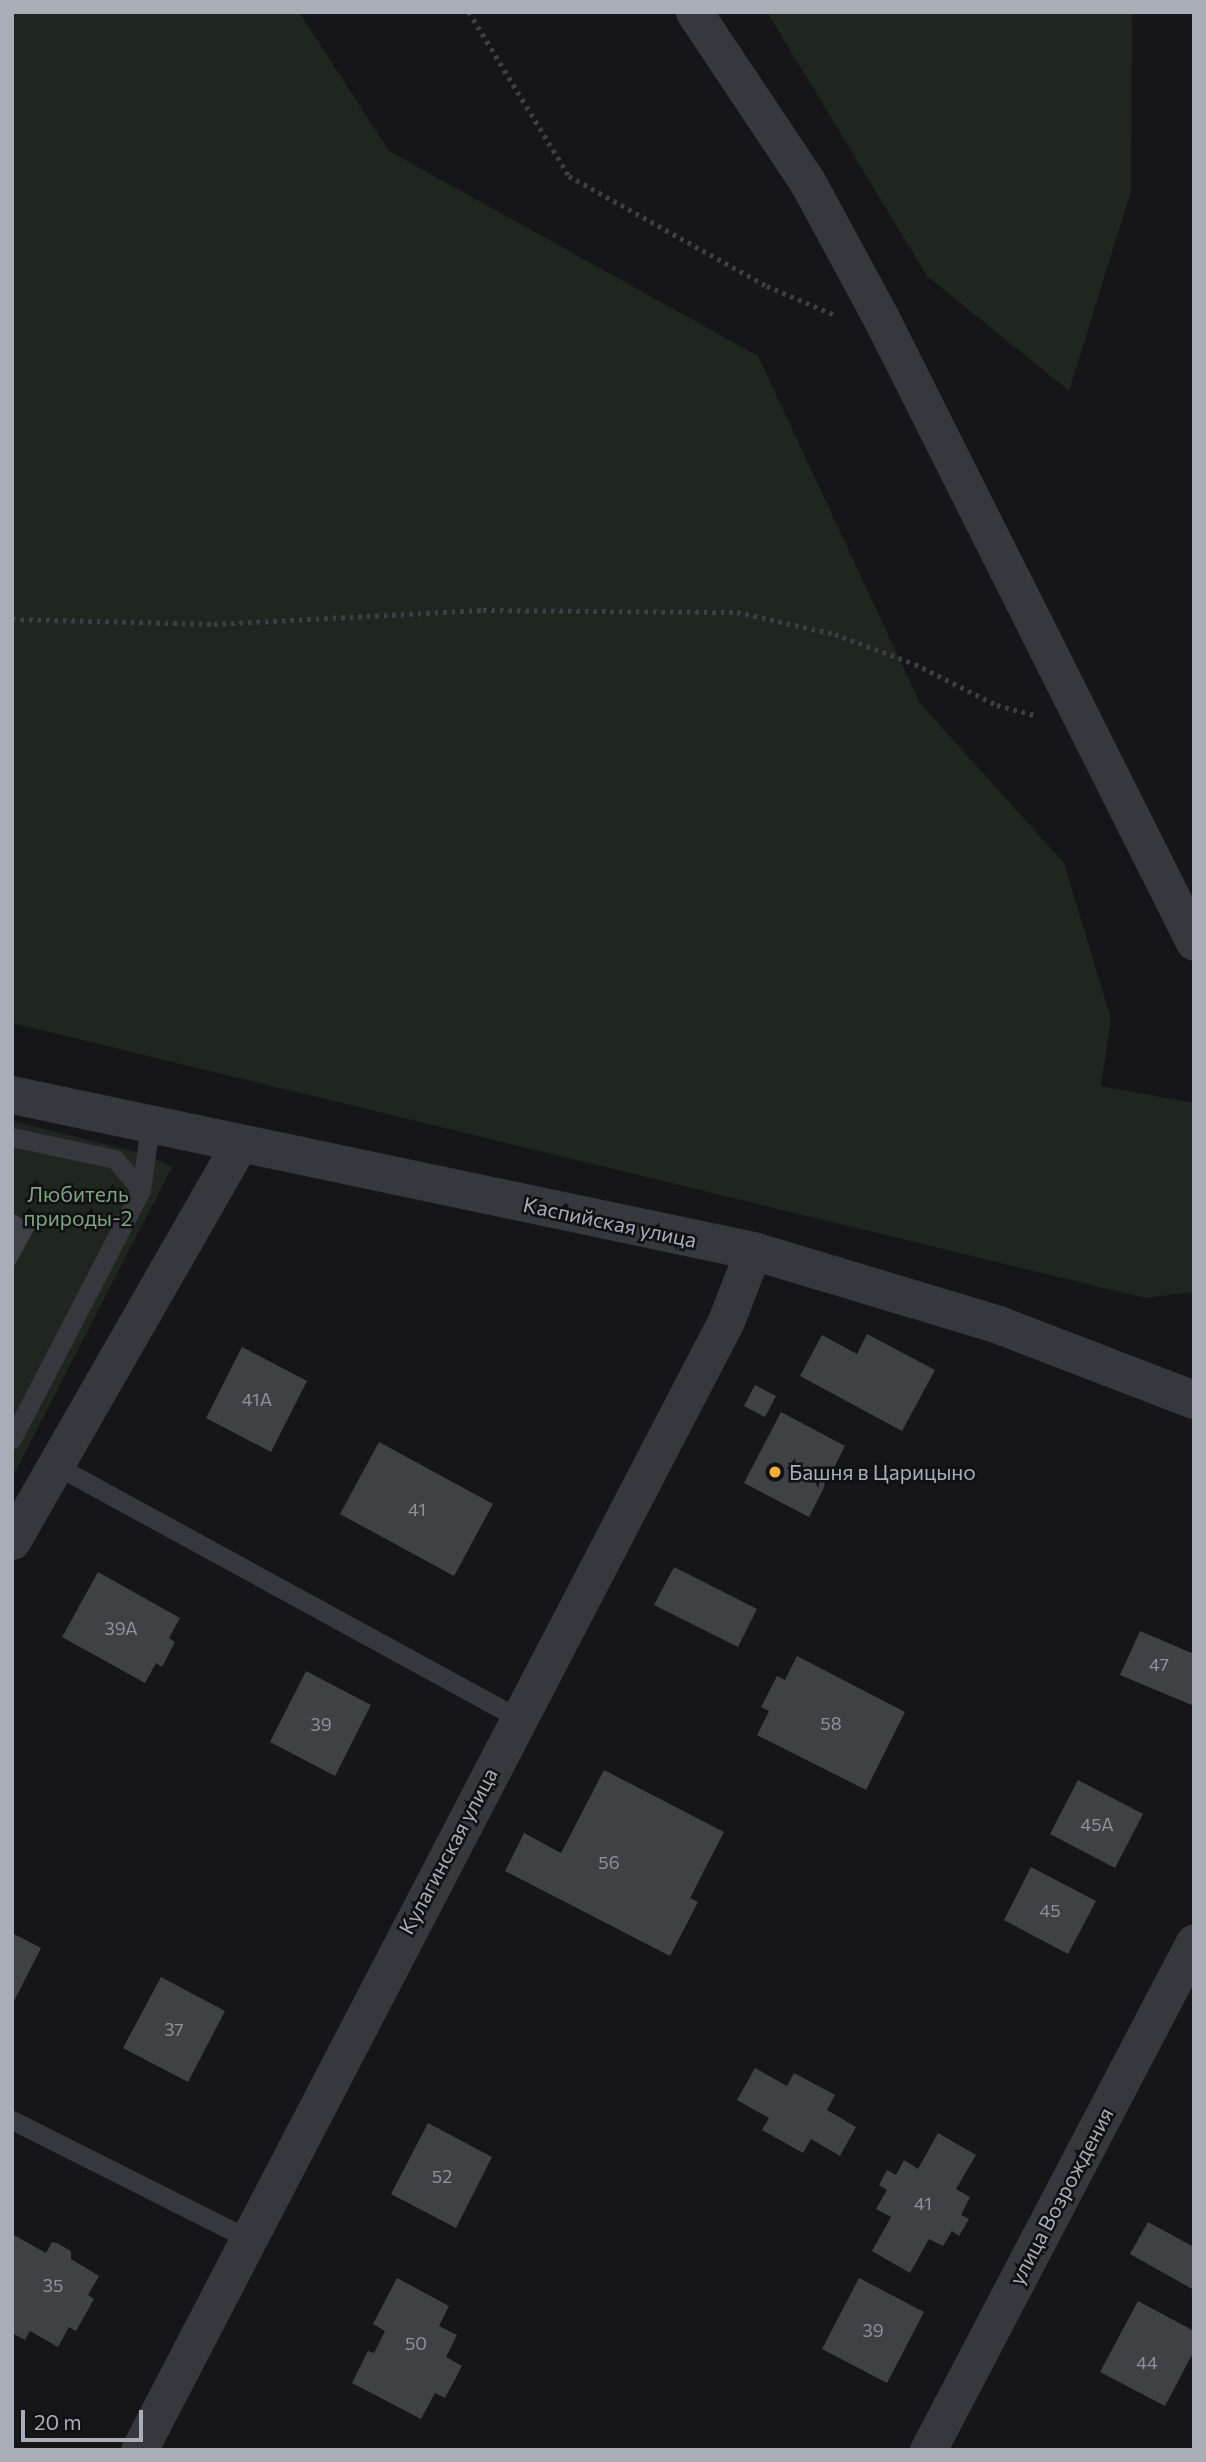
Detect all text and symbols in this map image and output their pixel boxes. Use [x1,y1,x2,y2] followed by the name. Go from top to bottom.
[24,1181,132,1231] park label: Любитель природы-2
[521,1191,699,1253] street label: Каспийская улица
[242,1388,272,1410] house number: 41А
[789,1459,976,1485] place label: Башня в Царицыно
[767,1464,783,1480] marker: Башня в Царицыно
[408,1498,426,1520] house number: 41
[104,1617,138,1639] house number: 39А
[1149,1653,1169,1675] house number: 47
[820,1712,842,1734] house number: 58
[310,1713,332,1735] house number: 39
[393,1764,503,1938] street label: Кулагинская улица
[1080,1813,1114,1835] house number: 45А
[598,1851,620,1873] house number: 56
[1039,1899,1061,1921] house number: 45
[164,2018,184,2040] house number: 37
[1004,2103,1118,2289] street label: улица Возрождения
[432,2165,452,2187] house number: 52
[914,2192,932,2214] house number: 41
[43,2274,63,2296] house number: 35
[862,2319,884,2341] house number: 39
[405,2332,427,2354] house number: 50
[1136,2351,1158,2373] house number: 44
[24,2396,147,2440] scale bar
[34,2409,82,2434] text: 20 m

